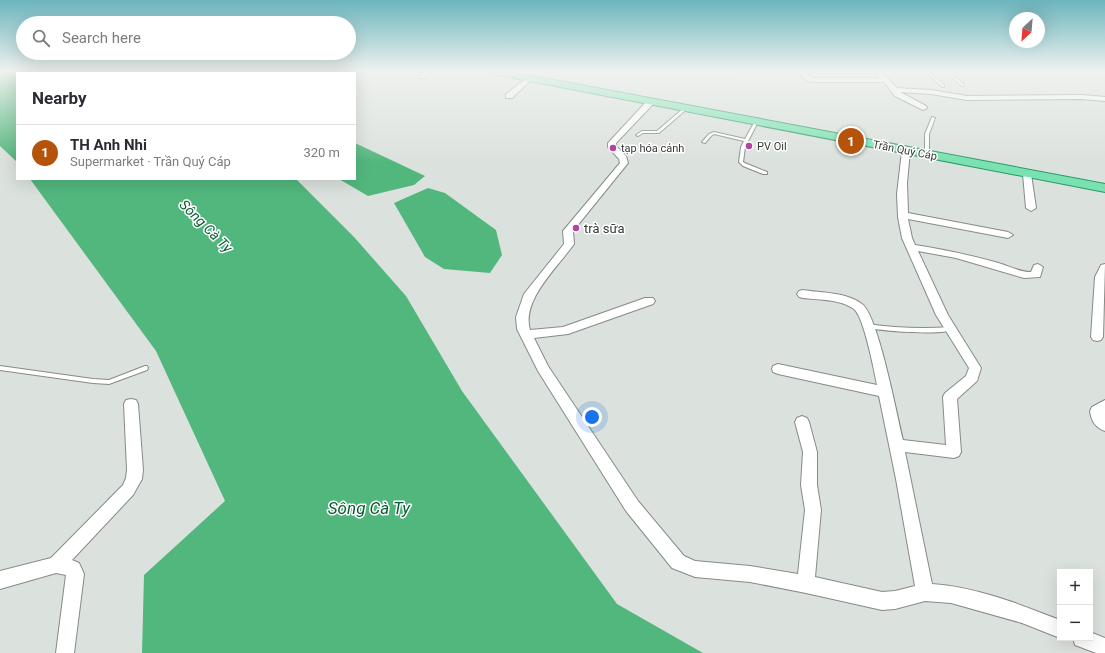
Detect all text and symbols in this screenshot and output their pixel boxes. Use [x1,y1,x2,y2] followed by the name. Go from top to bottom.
[1009,12,1045,48] north arrow
[16,16,356,60] search box
[30,27,52,49] icon: search
[62,29,141,47] text: Search here
[32,88,87,108] text: Nearby
[838,126,864,156] pin: 1
[70,136,147,154] text: TH Anh Nhi
[872,138,938,163] street label: Trần Quý Cáp
[757,140,787,153] place label: PV Oil
[744,141,754,151] marker: PV Oil
[621,142,684,155] place label: tạp hóa cảnh
[608,143,618,153] marker: tạp hóa cảnh
[41,145,49,160] text: 1
[303,145,340,160] text: 320 m
[70,154,231,169] text: Supermarket · Trần Quý Cáp
[176,196,236,256] water label: Sông Cà Ty
[584,221,625,236] place label: trà sữa
[571,223,581,233] marker: trà sữa
[582,407,602,427] your location
[328,498,411,518] water label: Sông Cà Ty
[1057,569,1093,641] map controls
[1057,569,1093,605] button: +
[1057,605,1093,641] button: −

